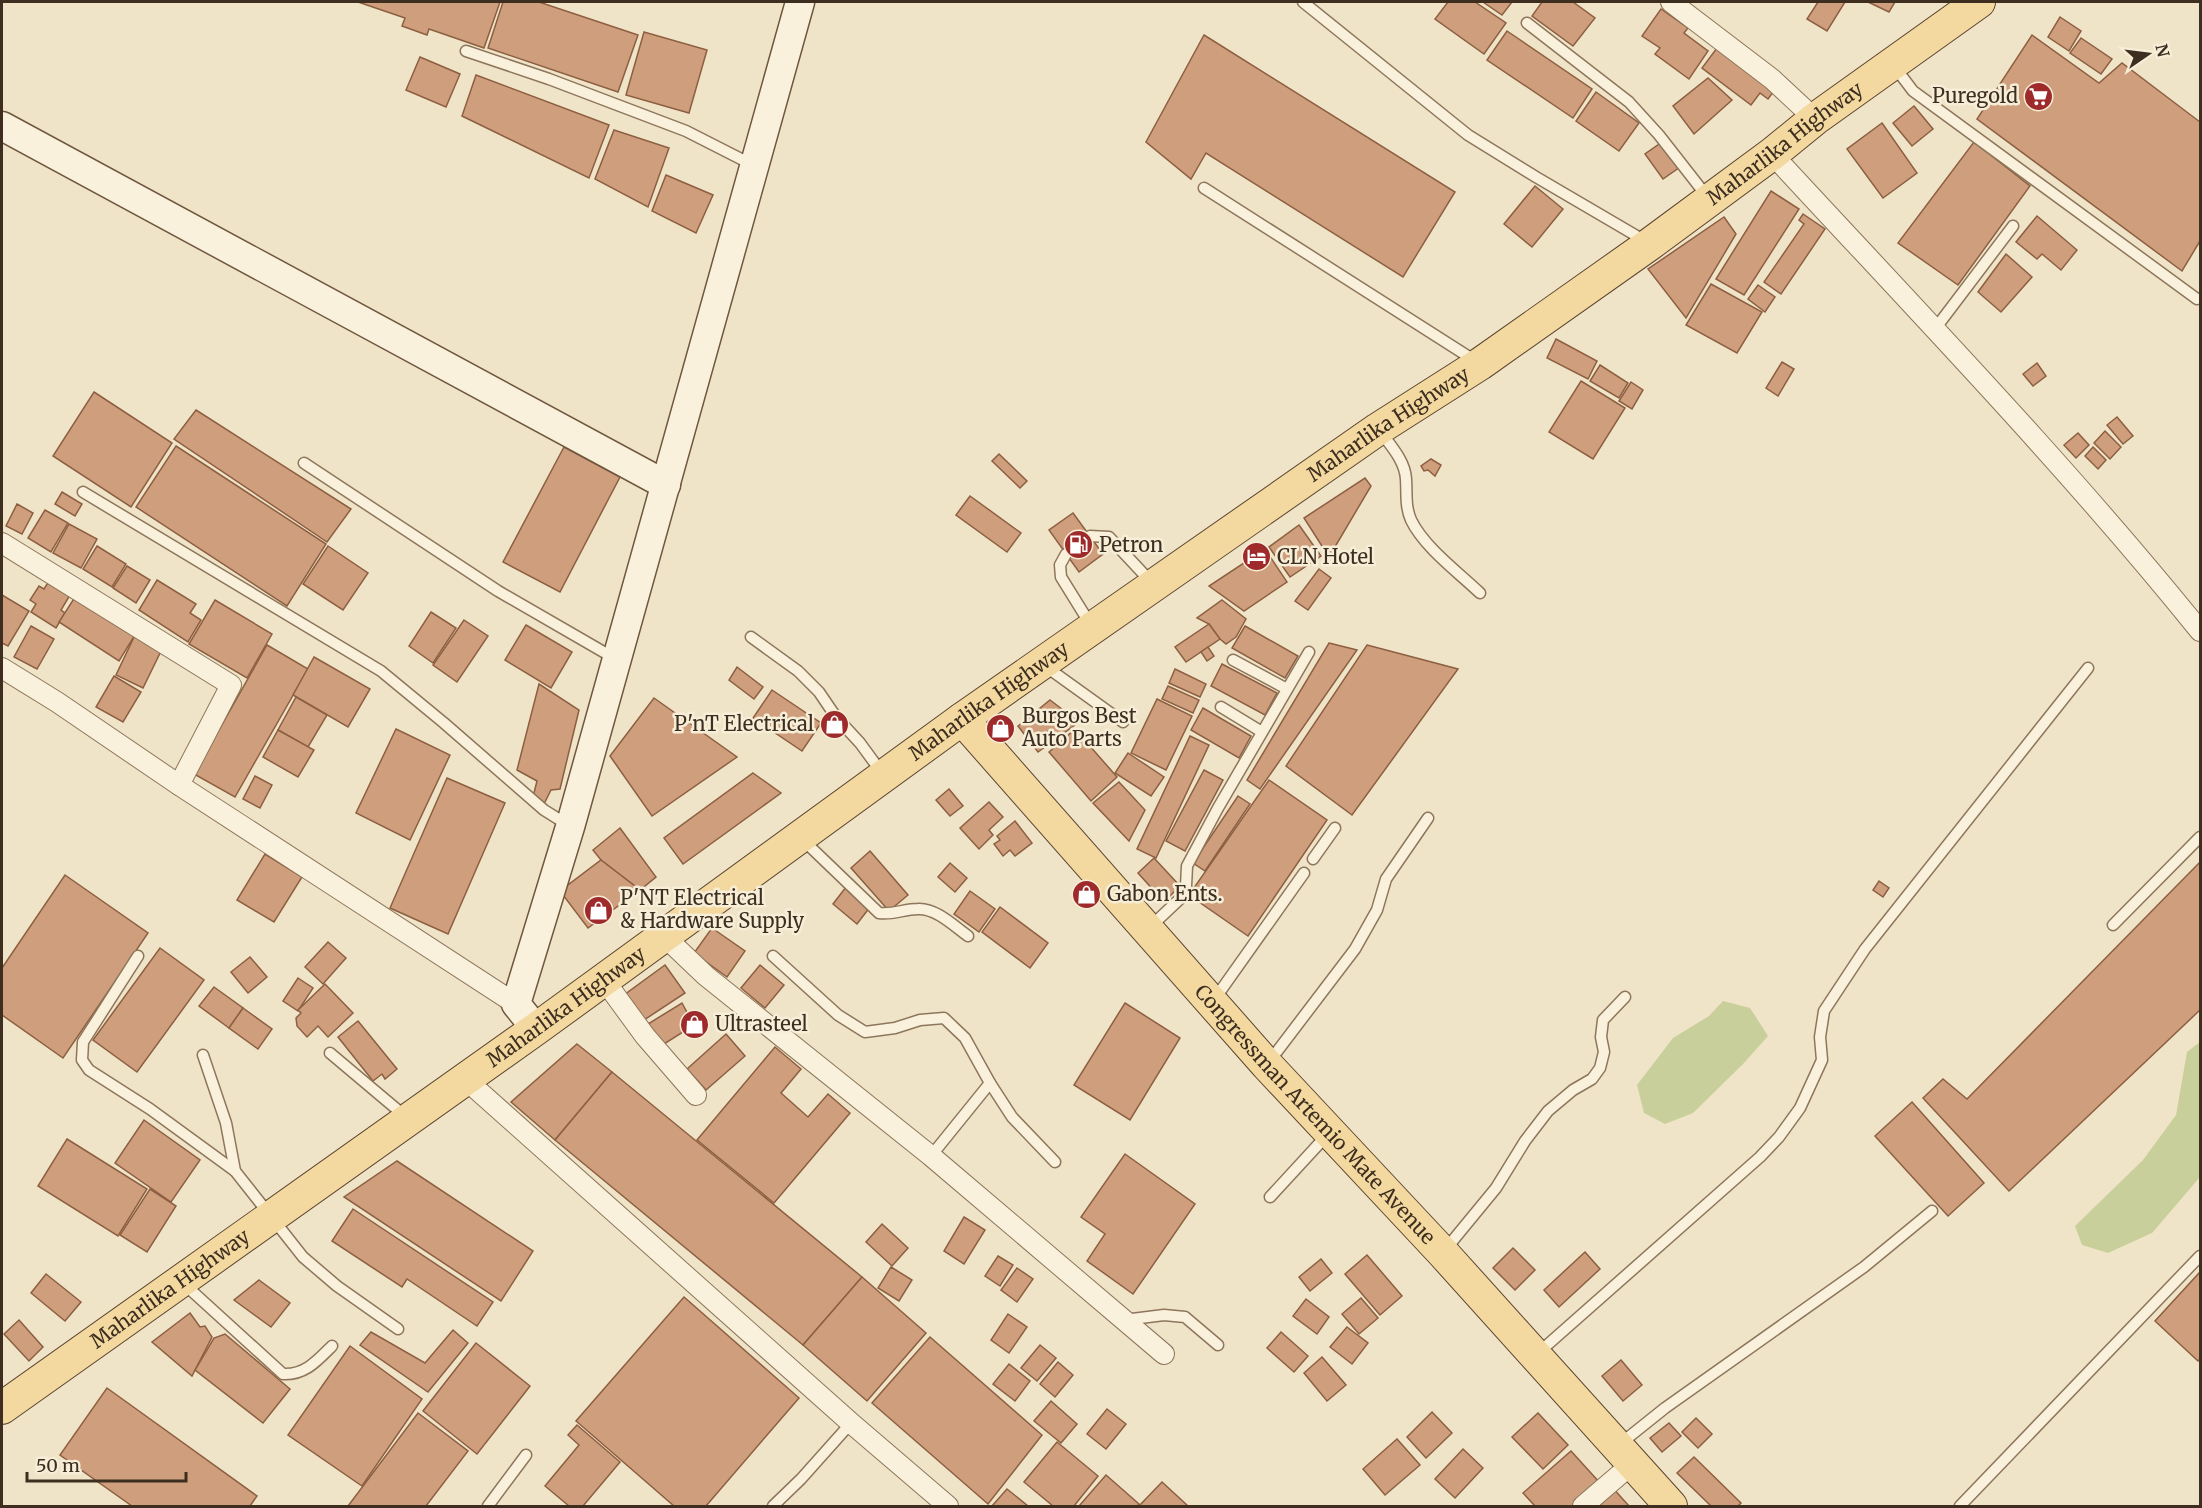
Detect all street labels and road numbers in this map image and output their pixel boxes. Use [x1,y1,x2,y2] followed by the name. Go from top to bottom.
[1701,76,1868,210] street label: Maharlika Highway
[1302,361,1474,487] street label: Maharlika Highway
[904,635,1073,765] street label: Maharlika Highway
[482,941,650,1072] street label: Maharlika Highway
[1190,979,1441,1249] street label: Congressman Artemio Mate Avenue
[85,1223,255,1353] street label: Maharlika Highway

